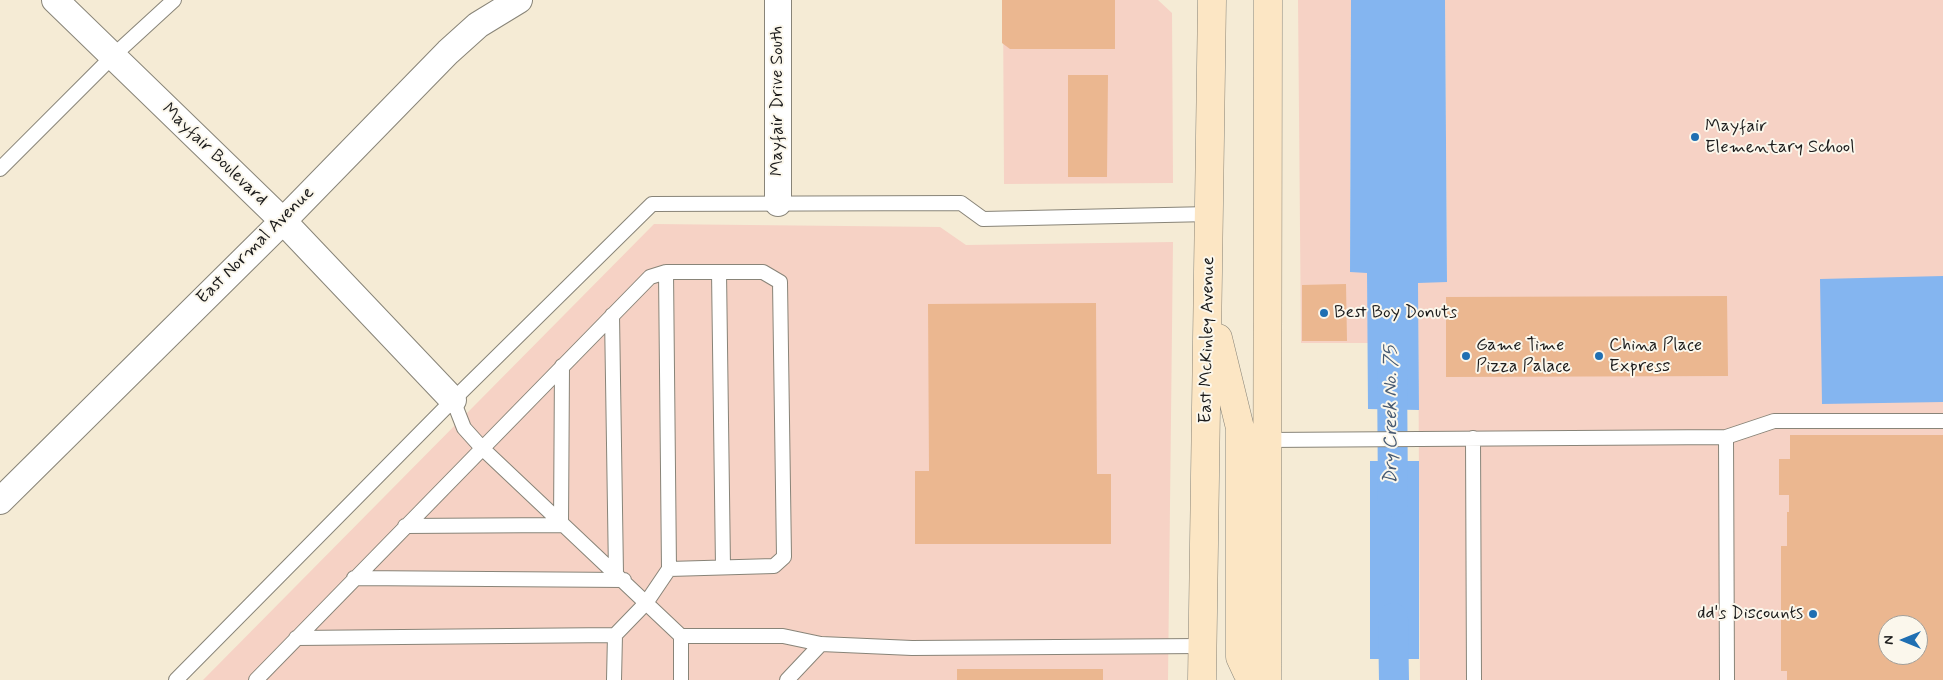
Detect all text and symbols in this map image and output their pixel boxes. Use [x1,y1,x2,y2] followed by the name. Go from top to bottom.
[767,26,789,176] street label: Mayfair Drive South
[157,99,271,211] street label: Mayfair Boulevard
[1705,116,1855,158] place label: Mayfair Elementary School
[1689,131,1701,143] marker: Mayfair Elementary School
[193,183,319,309] street label: East Normal Avenue
[1196,256,1220,424] street label: East McKinley Avenue
[1334,302,1457,324] place label: Best Boy Donuts
[1318,307,1330,319] marker: Best Boy Donuts
[1476,335,1571,378] place label: Game Time Pizza Palace
[1609,335,1702,378] place label: China Place Express
[1381,346,1403,484] water label: Dry Creek No. 75
[1460,350,1472,362] marker: Game Time Pizza Palace
[1593,350,1605,362] marker: China Place Express
[1697,603,1803,625] place label: dd's Discounts
[1807,608,1819,620] marker: dd's Discounts
[1878,615,1928,665] north arrow
[1880,635,1898,645] text: N

